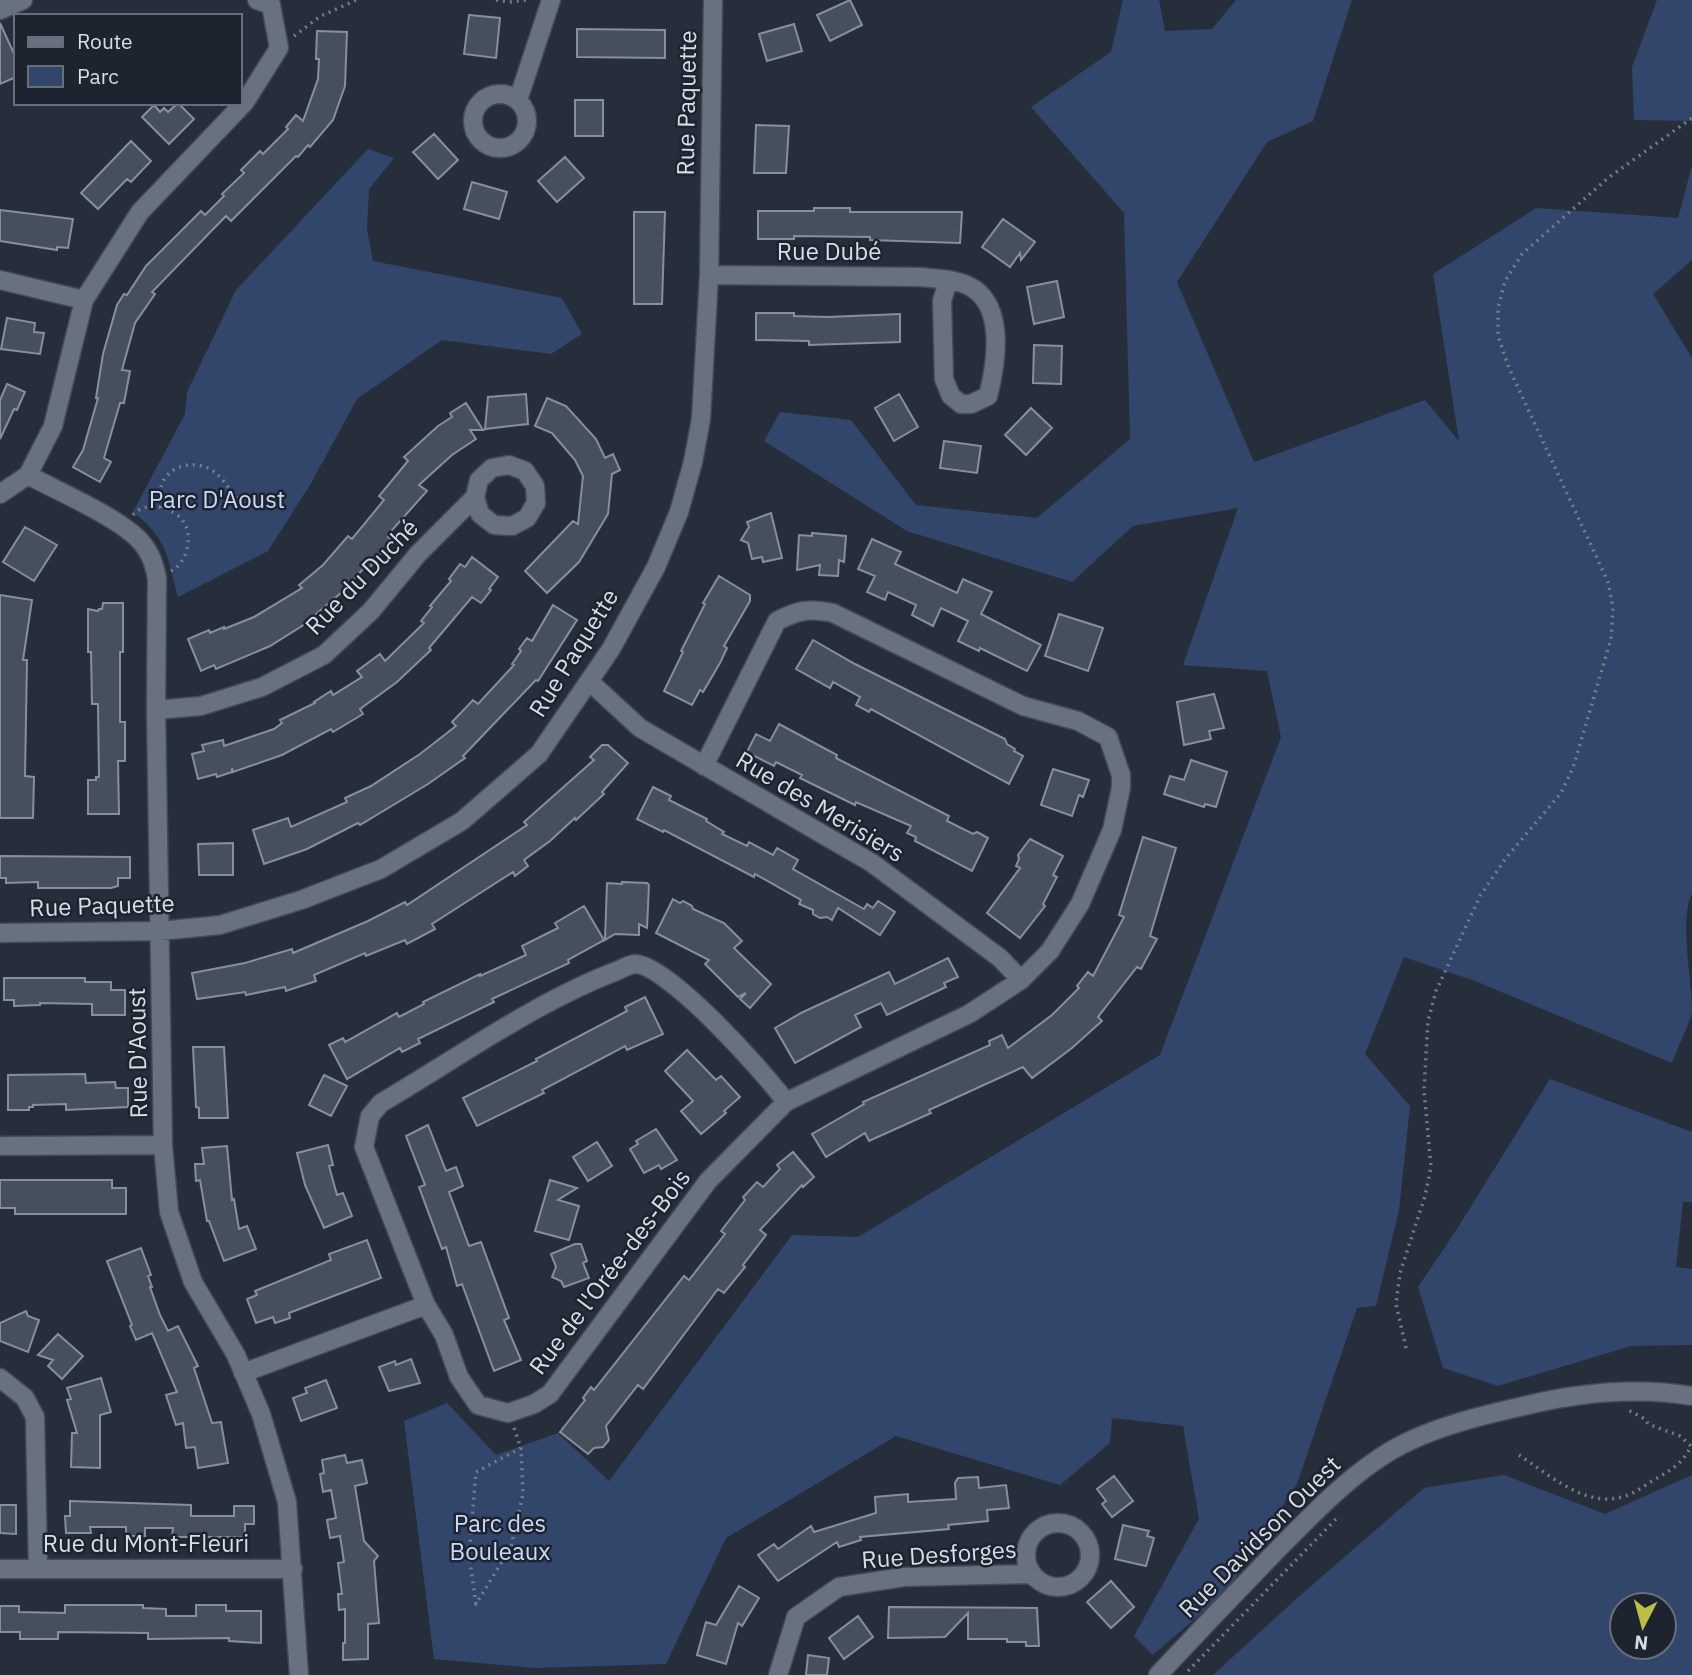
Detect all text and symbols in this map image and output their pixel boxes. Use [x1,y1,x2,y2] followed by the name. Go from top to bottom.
[14,14,242,105] legend
[77,27,133,55] text: Route
[669,30,703,176] street label: Rue Paquette
[77,62,119,90] text: Parc
[777,235,881,267] street label: Rue Dubé
[149,483,285,515] park label: Parc D'Aoust
[298,511,425,641] street label: Rue du Duché
[521,582,625,723] street label: Rue Paquette
[730,743,911,869] street label: Rue des Merisiers
[29,886,175,924] street label: Rue Paquette
[120,987,154,1119] street label: Rue D'Aoust
[521,1162,697,1381] street label: Rue de l'Orée-des-Bois
[1171,1448,1347,1624] street label: Rue Davidson Ouest
[449,1507,551,1567] park label: Parc des Bouleaux
[43,1527,249,1559] street label: Rue du Mont-Fleuri
[860,1533,1018,1575] street label: Rue Desforges
[1608,1591,1678,1661] north arrow
[1633,1630,1649,1656] text: N

